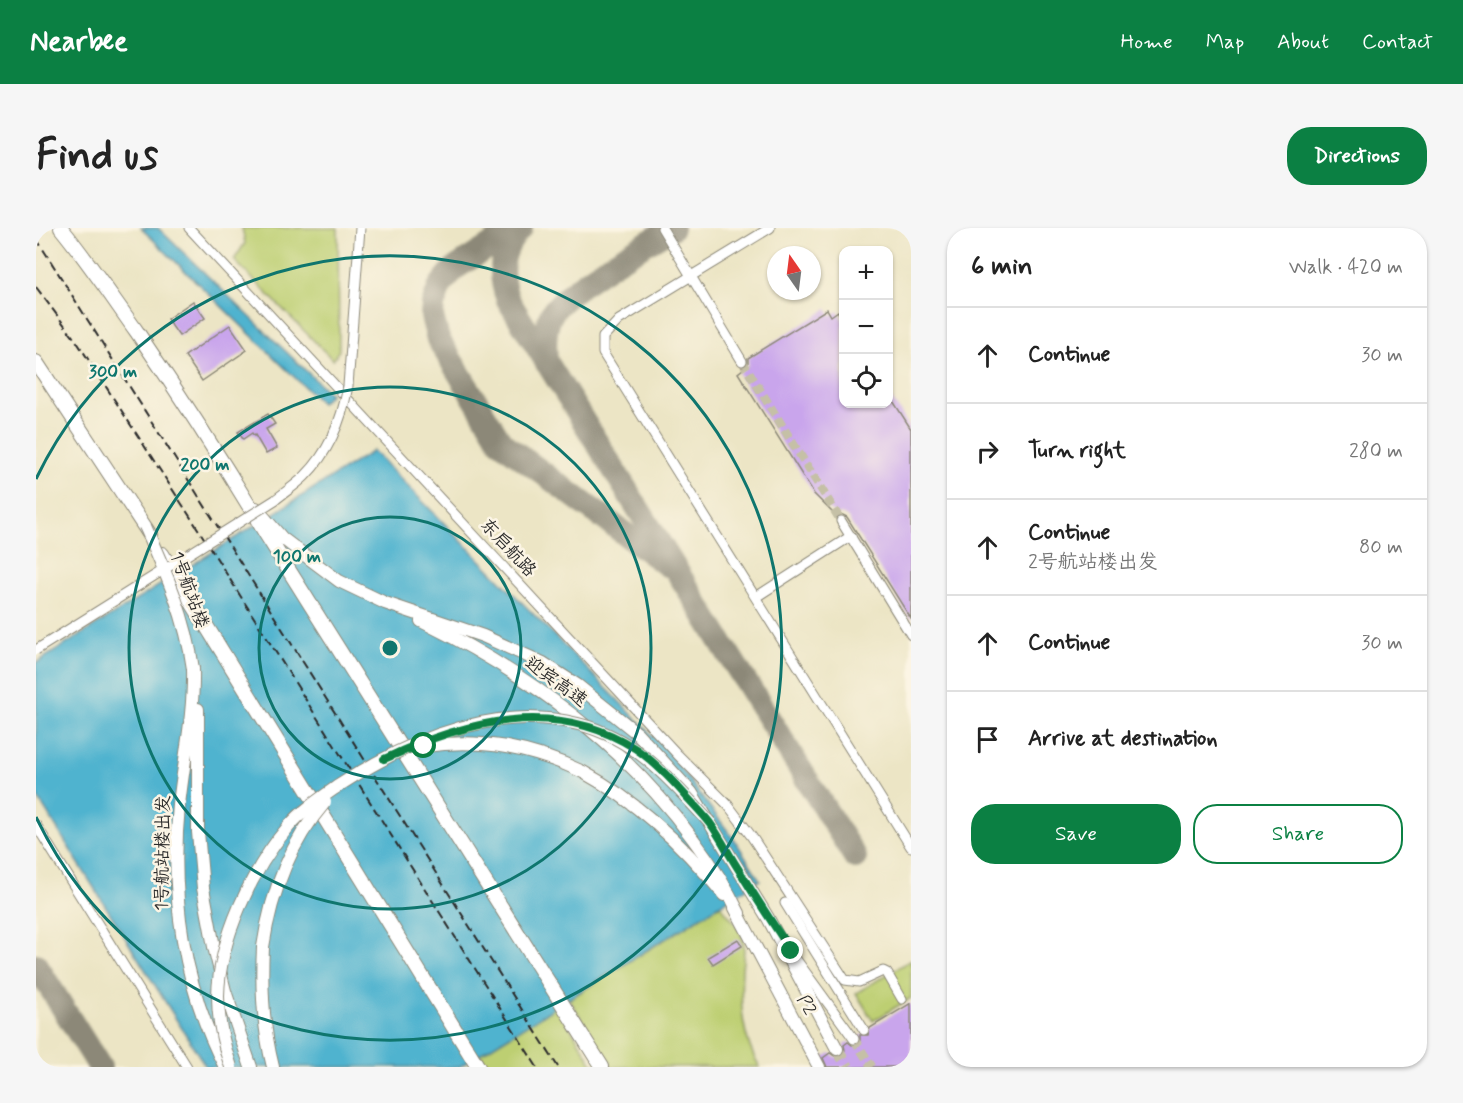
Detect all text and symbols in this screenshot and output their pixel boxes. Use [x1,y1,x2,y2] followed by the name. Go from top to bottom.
[30,24,128,61] text: Nearbee
[1121,28,1173,56] text: Home
[1206,28,1244,56] text: Map
[1277,28,1329,56] text: About
[1362,28,1433,56] text: Contact
[1287,127,1427,185] button: Directions
[36,129,158,184] text: Find us
[767,246,821,300] north arrow
[839,246,893,408] map controls
[839,246,893,300] button: +
[971,250,1033,284] text: 6 min
[1289,254,1403,281] text: Walk · 420 m
[839,300,893,354] button: −
[971,339,1004,372] icon: ahead
[1028,341,1110,369] text: Continue
[1361,342,1403,369] text: 30 m
[839,354,893,408] button: locate
[89,360,137,384] text: 300 m
[971,435,1004,468] icon: right
[1028,437,1126,465] text: Turn right
[1349,438,1403,465] text: 280 m
[180,453,230,477] text: 200 m
[475,513,541,583] street label: 东启航路
[1028,519,1110,547] text: Continue
[971,531,1004,564] icon: ahead
[1359,534,1403,561] text: 80 m
[273,545,321,569] text: 100 m
[164,548,214,632] street label: 1号航站楼
[1028,549,1158,576] text: 2号航站楼出发
[971,627,1004,660] icon: ahead
[1028,629,1110,657] text: Continue
[1361,630,1403,657] text: 30 m
[380,638,400,658] centre of rings
[520,651,592,713] street label: 迎宾高速
[971,723,1004,756] icon: arrive
[1028,725,1218,753] text: Arrive at destination
[410,732,436,758] route start
[150,795,176,911] street label: 1号航站楼出发
[971,804,1181,864] button: Save
[1193,804,1403,864] button: Share
[777,937,803,963] route end
[791,991,821,1019] street label: P2

